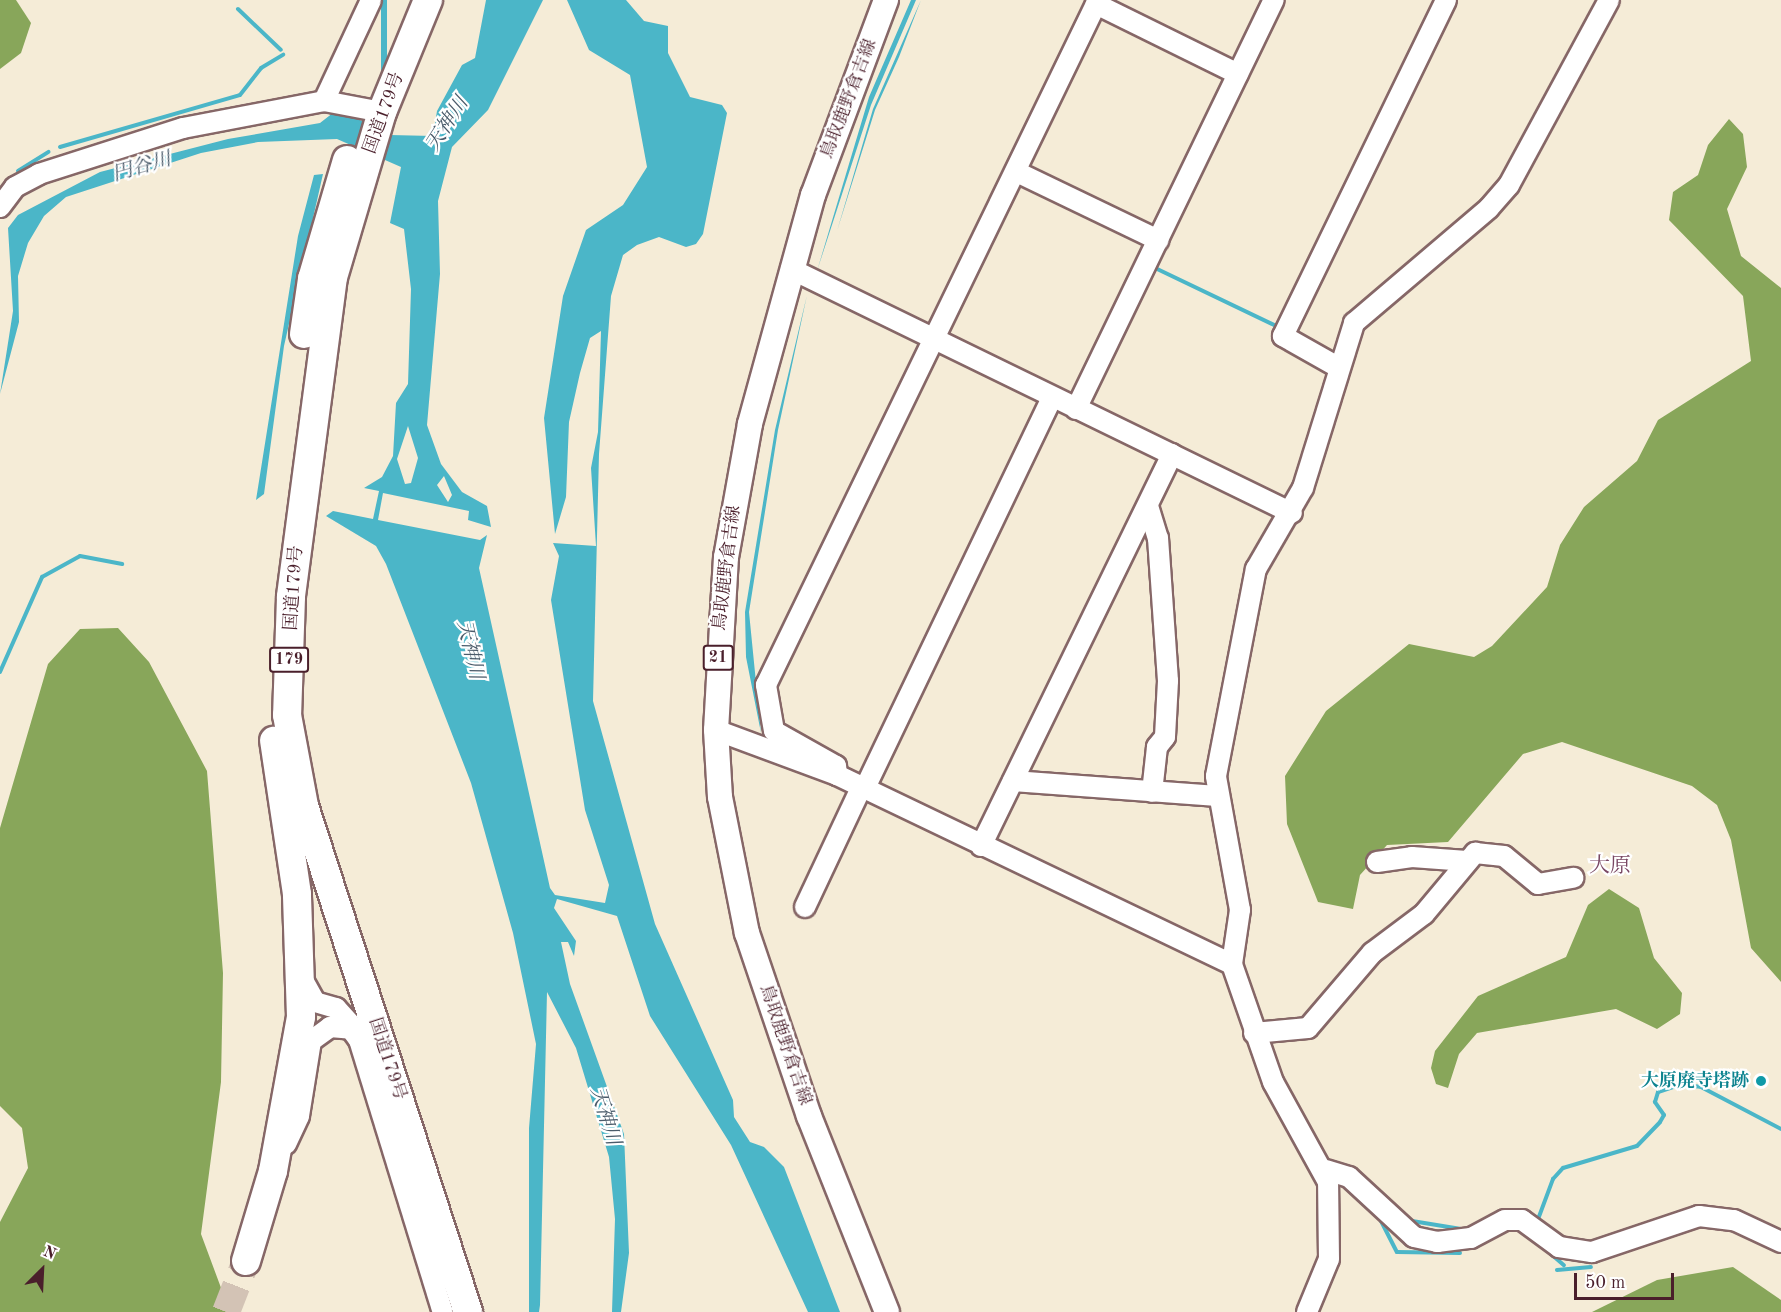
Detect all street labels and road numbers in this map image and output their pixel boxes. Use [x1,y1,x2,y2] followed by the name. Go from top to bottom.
[816,36,882,162] street label: 鳥取鹿野倉吉線
[359,69,409,157] street label: 国道179号
[709,504,745,632] street label: 鳥取鹿野倉吉線
[280,545,308,631] street label: 国道179号
[702,645,734,671] road number: 21
[268,647,310,673] road number: 179
[754,982,816,1108] street label: 鳥取鹿野倉吉線
[364,1015,410,1103] street label: 国道179号

